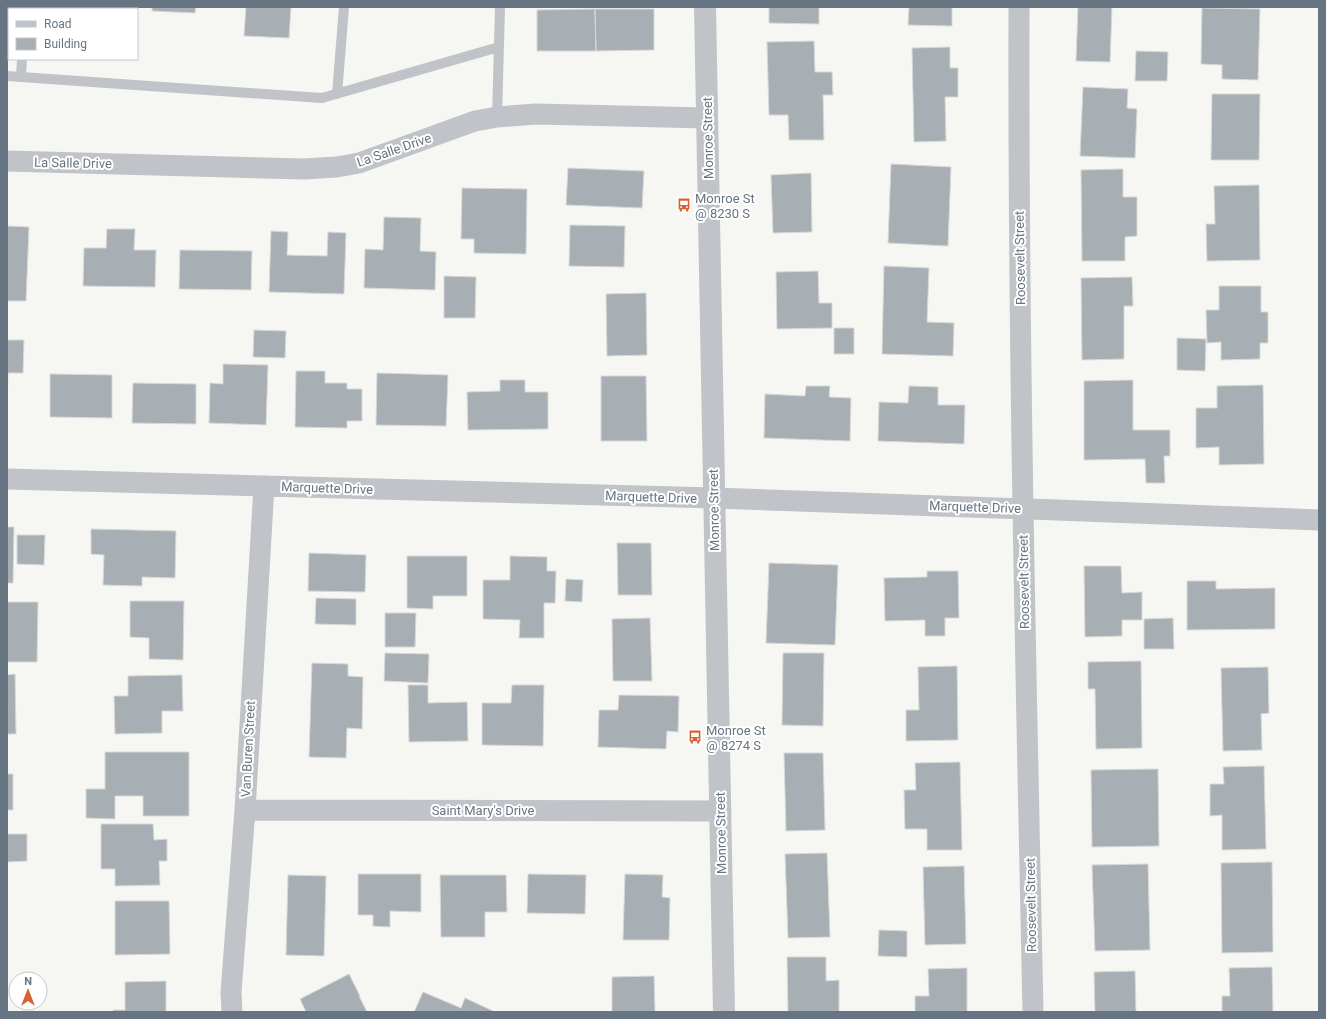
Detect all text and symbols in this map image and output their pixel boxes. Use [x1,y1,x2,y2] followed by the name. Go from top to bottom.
[8,8,138,60] legend
[44,17,72,31] text: Road
[44,37,87,51] text: Building
[700,97,716,179] street label: Monroe Street
[355,130,433,170] street label: La Salle Drive
[34,155,112,171] street label: La Salle Drive
[695,191,755,221] place label: Monroe St @ 8230 S
[676,197,692,213] bus stop icon: Monroe St @ 8230 S
[1012,211,1028,305] street label: Roosevelt Street
[706,469,722,551] street label: Monroe Street
[281,479,373,497] street label: Marquette Drive
[605,488,697,506] street label: Marquette Drive
[929,498,1021,516] street label: Marquette Drive
[1016,535,1032,629] street label: Roosevelt Street
[238,700,258,798] street label: Van Buren Street
[706,723,766,753] place label: Monroe St @ 8274 S
[687,729,703,745] bus stop icon: Monroe St @ 8274 S
[713,792,729,874] street label: Monroe Street
[432,803,534,818] street label: Saint Mary's Drive
[1023,858,1039,952] street label: Roosevelt Street
[8,971,48,1011] north arrow
[24,975,32,988] text: N

